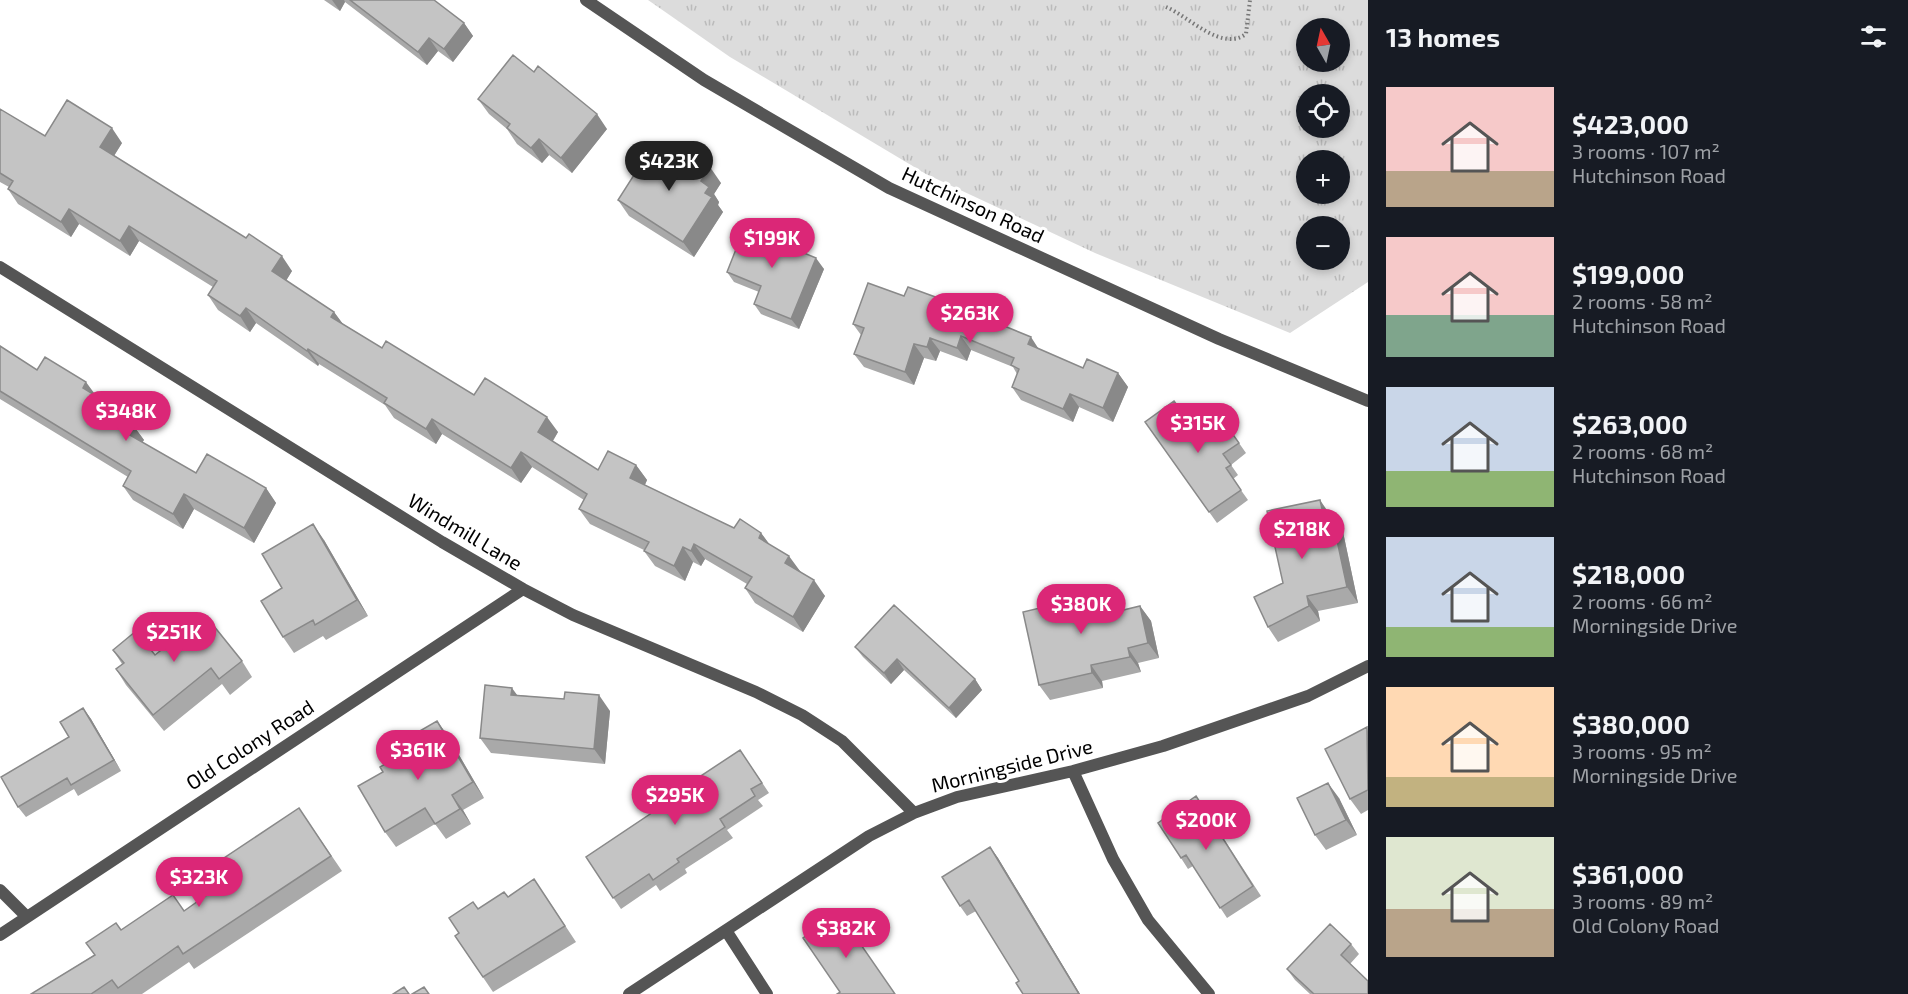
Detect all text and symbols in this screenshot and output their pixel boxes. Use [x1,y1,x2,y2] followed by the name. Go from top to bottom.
[1296,18,1350,72] north arrow
[1296,18,1350,270] map controls
[1857,20,1890,53] icon: filters
[1386,21,1500,52] text: 13 homes
[1296,84,1350,138] button: locate
[1572,108,1689,139] text: $423,000
[1434,111,1506,183] icon: home
[1572,139,1720,163] text: 3 rooms · 107 m²
[627,141,711,192] pin: $423K
[639,148,699,172] text: $423K
[1296,150,1350,204] button: +
[899,161,1048,248] street label: Hutchinson Road
[1572,163,1726,187] text: Hutchinson Road
[1296,216,1350,270] button: −
[730,218,814,269] pin: $199K
[744,225,800,249] text: $199K
[1572,258,1685,289] text: $199,000
[1434,261,1506,333] icon: home
[1572,289,1713,313] text: 2 rooms · 58 m²
[928,293,1012,344] pin: $263K
[940,300,1000,324] text: $263K
[1572,313,1726,337] text: Hutchinson Road
[84,391,168,442] pin: $348K
[96,398,156,422] text: $348K
[1156,403,1240,454] pin: $315K
[1572,408,1688,439] text: $263,000
[1170,410,1226,434] text: $315K
[1434,411,1506,483] icon: home
[1572,439,1713,463] text: 2 rooms · 68 m²
[1572,463,1726,487] text: Hutchinson Road
[404,488,527,575] street label: Windmill Lane
[1260,509,1344,560] pin: $218K
[1274,516,1331,540] text: $218K
[1572,558,1685,589] text: $218,000
[1434,561,1506,633] icon: home
[1039,584,1123,635] pin: $380K
[1572,589,1713,613] text: 2 rooms · 66 m²
[1051,591,1111,615] text: $380K
[132,612,216,663] pin: $251K
[1572,613,1738,637] text: Morningside Drive
[146,619,202,643] text: $251K
[181,694,318,794] street label: Old Colony Road
[1572,708,1690,739] text: $380,000
[1434,711,1506,783] icon: home
[376,730,460,781] pin: $361K
[929,733,1095,797] street label: Morningside Drive
[390,737,446,761] text: $361K
[1572,739,1712,763] text: 3 rooms · 95 m²
[1572,763,1738,787] text: Morningside Drive
[633,775,717,826] pin: $295K
[646,782,704,806] text: $295K
[1164,800,1248,851] pin: $200K
[1175,807,1237,831] text: $200K
[157,857,241,908] pin: $323K
[1572,858,1684,889] text: $361,000
[1434,861,1506,933] icon: home
[170,864,228,888] text: $323K
[1572,889,1713,913] text: 3 rooms · 89 m²
[804,908,888,959] pin: $382K
[1572,913,1720,937] text: Old Colony Road
[816,915,876,939] text: $382K

